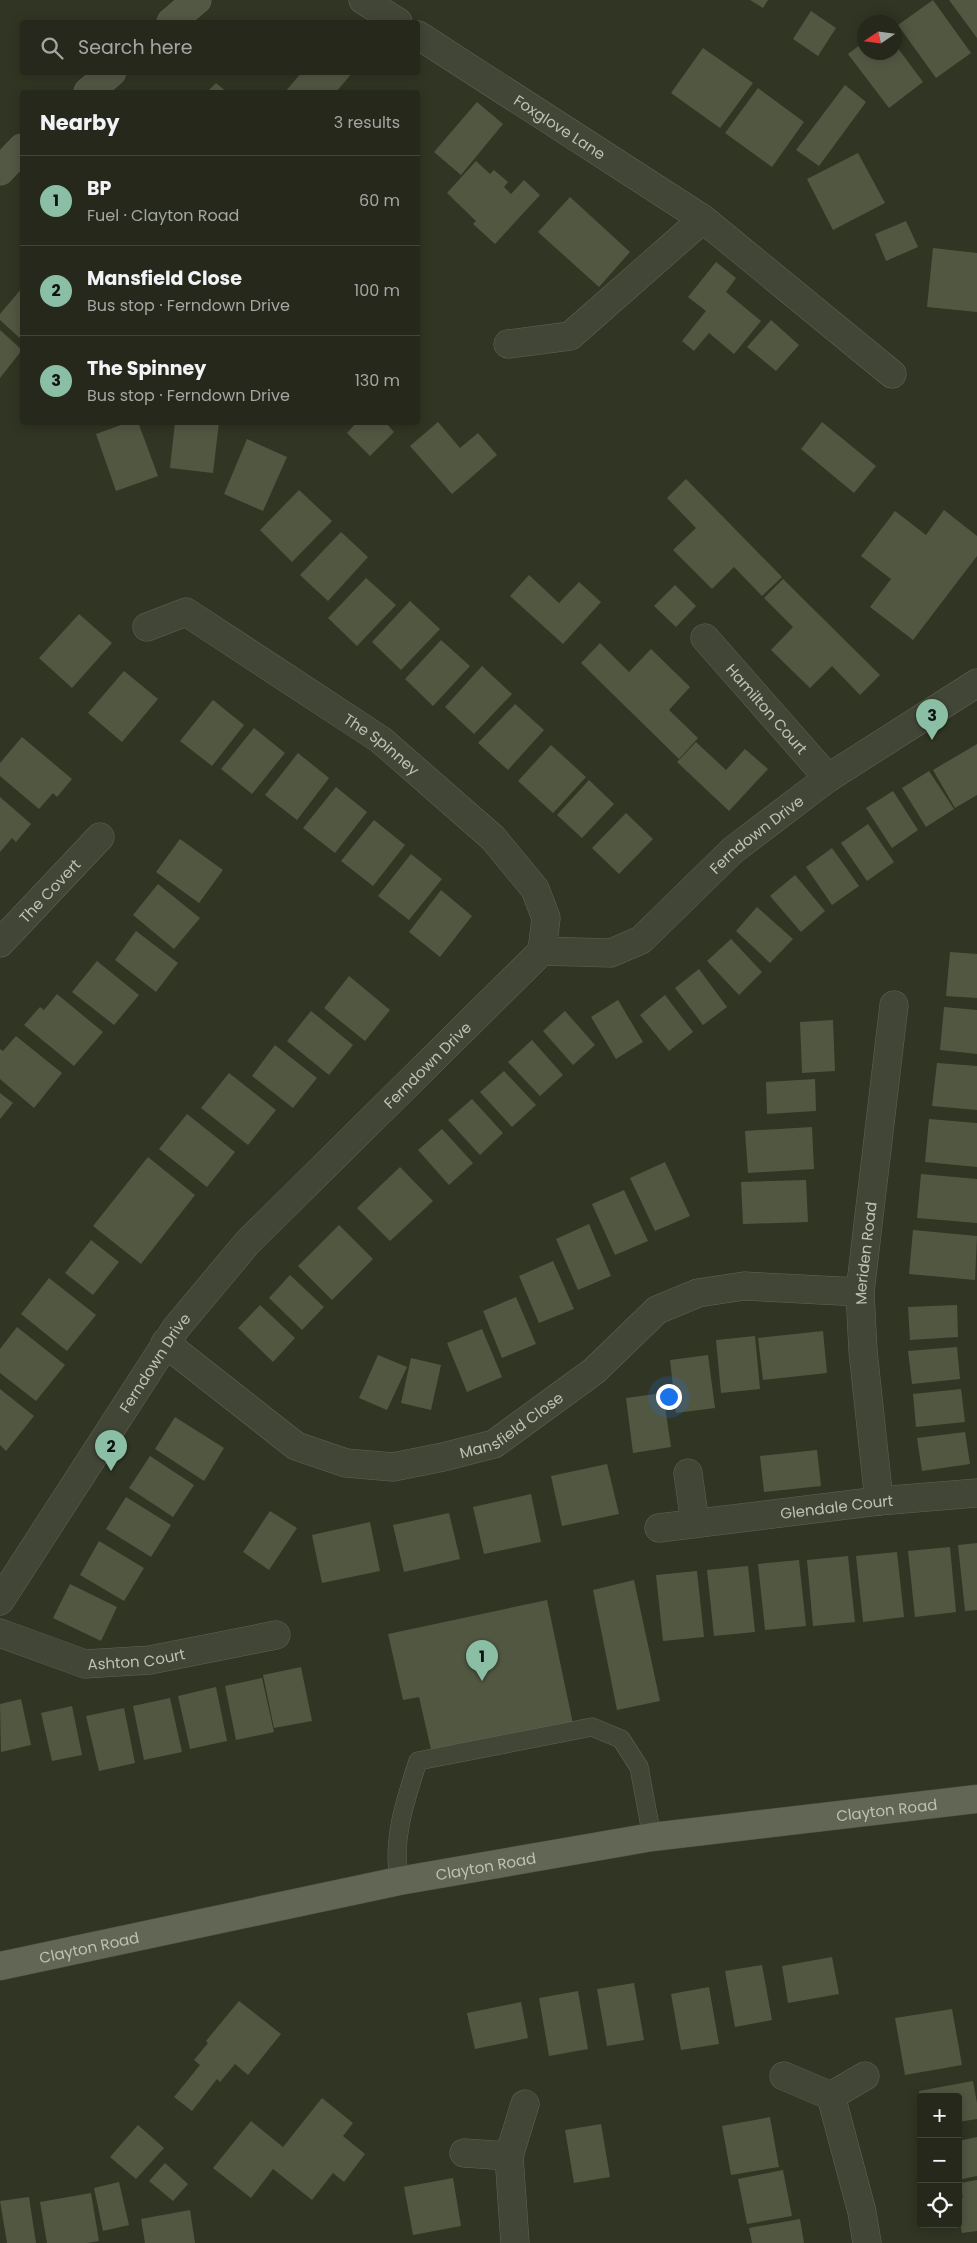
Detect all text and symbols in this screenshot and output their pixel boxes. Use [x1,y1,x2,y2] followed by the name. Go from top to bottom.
[857,15,902,60] north arrow
[20,20,420,75] search box
[38,34,66,62] icon: search
[78,34,192,61] text: Search here
[510,89,610,164] street label: Foxglove Lane
[40,108,120,137] text: Nearby
[334,111,400,134] text: 3 results
[87,175,111,202] text: BP
[53,189,59,212] text: 1
[359,189,400,212] text: 60 m
[87,204,239,227] text: Fuel · Clayton Road
[87,265,242,292] text: Mansfield Close
[51,279,61,302] text: 2
[354,279,400,302] text: 100 m
[87,294,290,317] text: Bus stop · Ferndown Drive
[87,355,206,382] text: The Spinney
[51,369,61,392] text: 3
[355,369,400,392] text: 130 m
[87,384,290,407] text: Bus stop · Ferndown Drive
[722,659,813,758] street label: Hamilton Court
[916,699,948,740] pin: 3
[340,708,425,780] street label: The Spinney
[704,790,808,878] street label: Ferndown Drive
[14,854,85,927] street label: The Covert
[379,1017,476,1113] street label: Ferndown Drive
[850,1201,881,1305] street label: Meriden Road
[114,1308,195,1417] street label: Ferndown Drive
[656,1384,682,1410] your location
[457,1387,567,1463] street label: Mansfield Close
[95,1430,127,1471] pin: 2
[779,1489,894,1524] street label: Glendale Court
[466,1640,498,1681] pin: 1
[87,1643,187,1674] street label: Ashton Court
[835,1793,938,1826] street label: Clayton Road
[434,1847,538,1885] street label: Clayton Road
[37,1926,141,1968] street label: Clayton Road
[917,2093,962,2228] map controls
[917,2093,962,2138] button: +
[917,2138,962,2183] button: −
[917,2183,962,2228] button: locate

